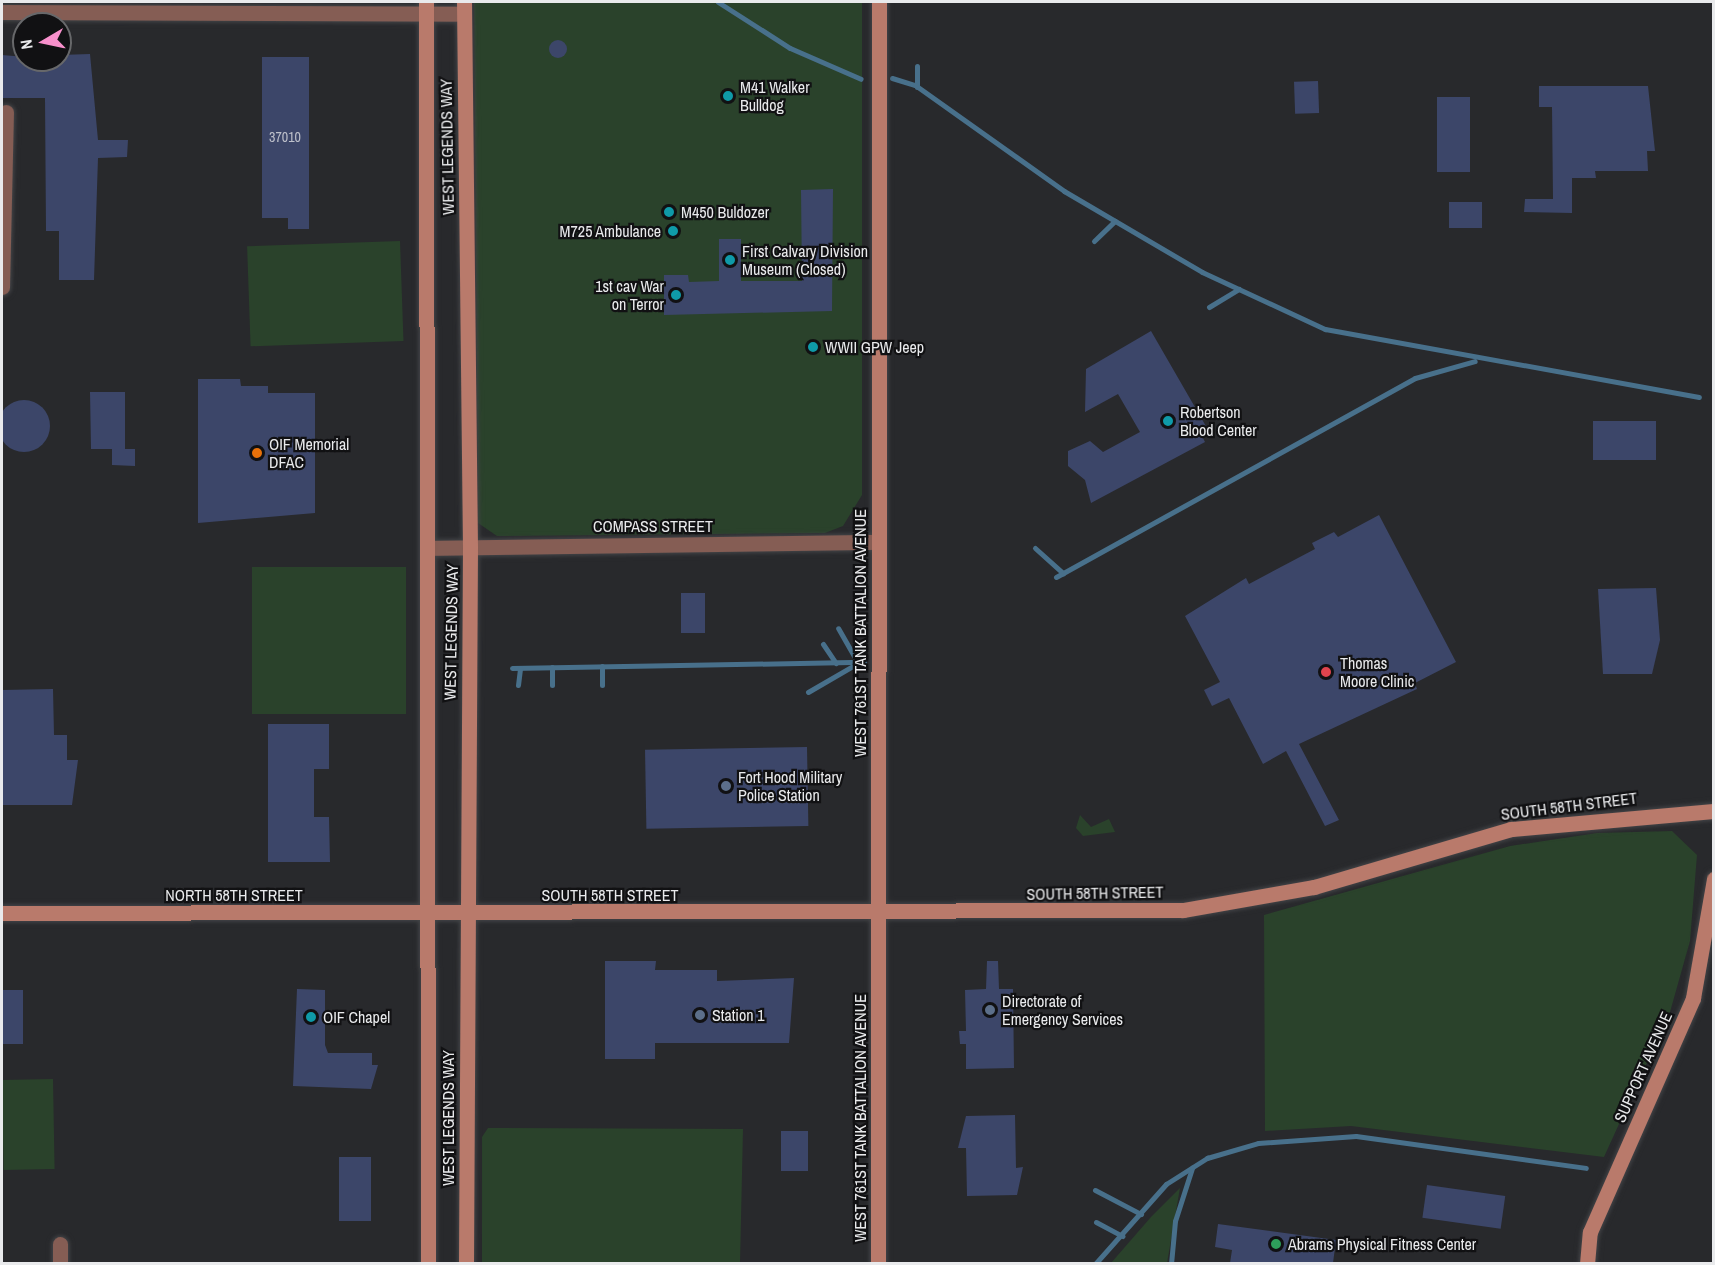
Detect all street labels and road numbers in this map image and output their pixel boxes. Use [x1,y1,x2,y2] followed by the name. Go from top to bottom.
[436,79,458,215] street label: WEST LEGENDS WAY
[850,508,870,758] street label: WEST 761ST TANK BATTALION AVENUE
[593,516,713,536] street label: COMPASS STREET
[440,564,462,700] street label: WEST LEGENDS WAY
[1500,788,1638,824] street label: SOUTH 58TH STREET
[1026,882,1164,904] street label: SOUTH 58TH STREET
[165,885,303,905] street label: NORTH 58TH STREET
[541,885,679,905] street label: SOUTH 58TH STREET
[850,993,870,1243] street label: WEST 761ST TANK BATTALION AVENUE
[1610,1008,1676,1126] street label: SUPPORT AVENUE
[438,1050,458,1186] street label: WEST LEGENDS WAY

